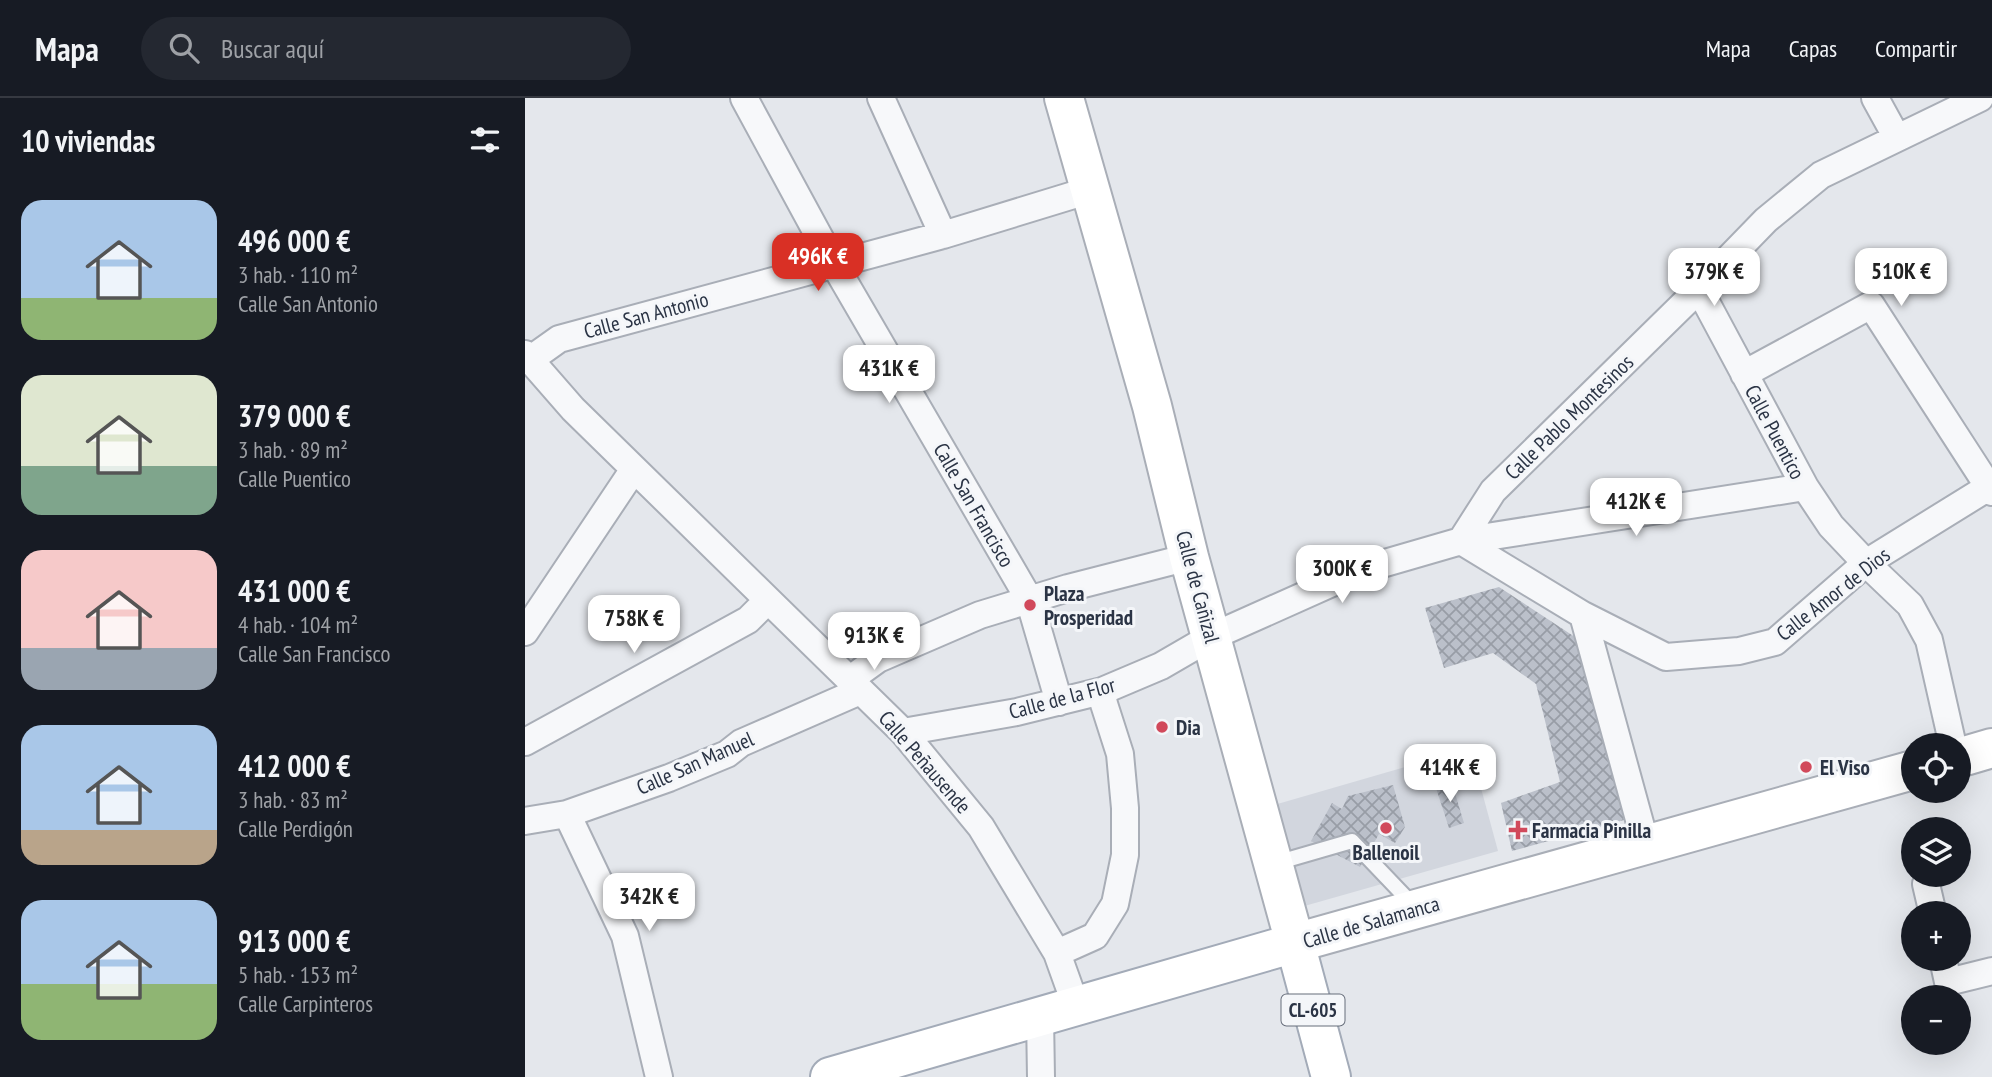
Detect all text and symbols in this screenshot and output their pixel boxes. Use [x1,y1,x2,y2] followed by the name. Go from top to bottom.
[141,17,631,80] search box
[35,27,99,70] text: Mapa
[165,29,203,67] icon: search
[221,32,324,65] text: Buscar aquí
[1706,33,1751,64] text: Mapa
[1789,33,1837,64] text: Capas
[1875,33,1957,64] text: Compartir
[21,121,155,160] text: 10 viviendas
[466,121,504,159] icon: filters
[238,221,351,260] text: 496 000 €
[77,228,161,312] icon: home
[761,234,875,293] pin: 496K €
[788,241,848,270] text: 496K €
[1657,248,1771,308] pin: 379K €
[1844,248,1958,308] pin: 510K €
[1684,256,1744,285] text: 379K €
[1871,256,1931,285] text: 510K €
[238,260,358,289] text: 3 hab. · 110 m²
[581,285,711,345] street label: Calle San Antonio
[238,289,378,318] text: Calle San Antonio
[832,345,946,405] pin: 431K €
[1499,349,1639,485] street label: Calle Pablo Montesinos
[859,353,919,382] text: 431K €
[1739,380,1811,484] street label: Calle Puentico
[238,396,351,435] text: 379 000 €
[77,403,161,487] icon: home
[238,435,348,464] text: 3 hab. · 89 m²
[928,438,1020,572] street label: Calle San Francisco
[238,464,351,493] text: Calle Puentico
[1579,478,1693,538] pin: 412K €
[1606,486,1666,515] text: 412K €
[1170,528,1226,646] street label: Calle de Cañizal
[1771,541,1895,647] street label: Calle Amor de Dios
[1285,546,1399,605] pin: 300K €
[1312,553,1372,582] text: 300K €
[238,571,351,610] text: 431 000 €
[77,578,161,662] icon: home
[1044,580,1133,631] place label: Plaza Prosperidad
[577,596,691,655] pin: 758K €
[1022,597,1038,613] marker: Plaza Prosperidad
[604,603,664,632] text: 758K €
[238,610,358,639] text: 4 hab. · 104 m²
[817,612,931,672] pin: 913K €
[844,620,904,649] text: 913K €
[238,639,390,668] text: Calle San Francisco
[1006,671,1118,725] street label: Calle de la Flor
[873,705,977,819] street label: Calle Peñausende
[1176,714,1201,741] place label: Dia
[1154,719,1170,735] marker: Dia
[632,725,758,801] street label: Calle San Manuel
[1901,733,1971,1055] map controls
[1901,733,1971,803] button: locate
[1393,744,1507,804] pin: 414K €
[238,746,351,785] text: 412 000 €
[1420,752,1480,781] text: 414K €
[77,753,161,837] icon: home
[1820,754,1870,781] place label: El Viso
[1798,759,1814,775] marker: El Viso
[238,785,348,814] text: 3 hab. · 83 m²
[238,814,353,843] text: Calle Perdigón
[1532,817,1651,844] place label: Farmacia Pinilla
[1901,817,1971,887] button: layers
[1378,820,1394,836] marker: Ballenoil
[1510,822,1526,838] marker: Farmacia Pinilla
[1353,839,1420,866] place label: Ballenoil
[592,874,706,933] pin: 342K €
[619,881,679,910] text: 342K €
[1300,890,1442,954] street label: Calle de Salamanca
[1901,901,1971,971] button: +
[238,921,351,960] text: 913 000 €
[77,928,161,1012] icon: home
[238,960,358,989] text: 5 hab. · 153 m²
[1901,985,1971,1055] button: −
[238,989,373,1018] text: Calle Carpinteros
[1281,994,1345,1026] road number: CL-605

